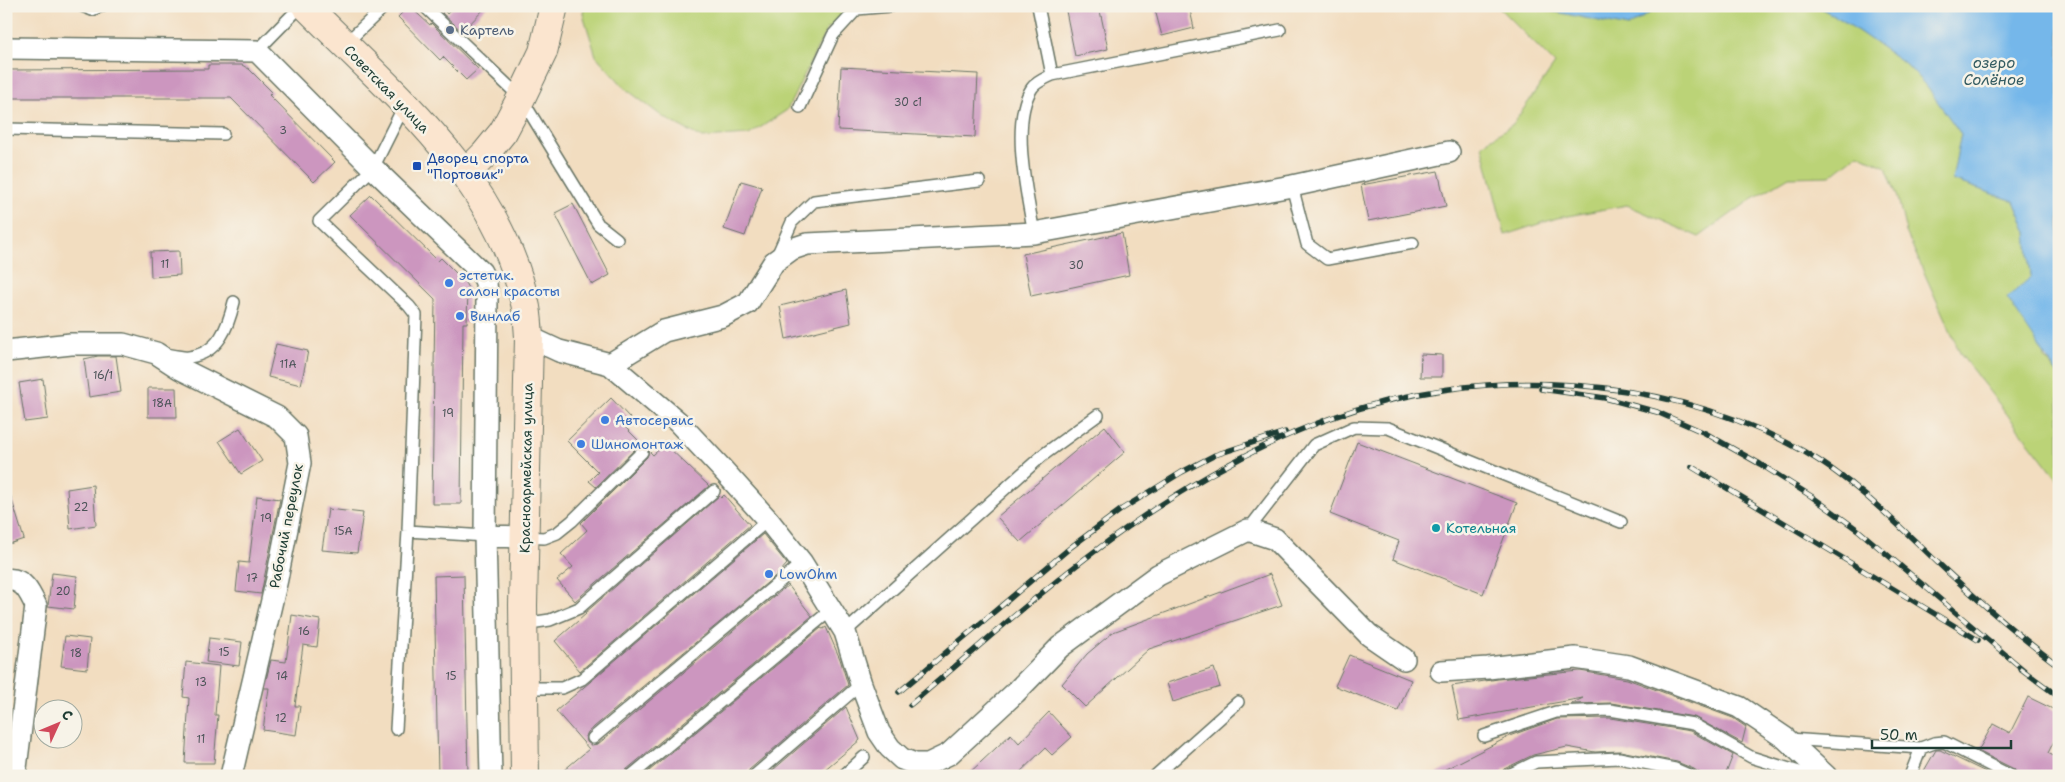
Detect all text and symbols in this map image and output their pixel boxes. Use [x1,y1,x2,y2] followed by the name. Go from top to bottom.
[460,21,514,39] place label: Картель
[444,24,456,36] marker: Картель
[340,41,434,137] street label: Советская улица
[1964,53,2024,90] water label: озеро Солёное
[894,95,922,110] house number: 30 с1
[279,123,287,138] house number: 3
[427,149,529,183] place label: Дворец спорта "Портовик"
[411,160,423,172] marker: Дворец спорта "Портовик"
[161,257,169,272] house number: 11
[1068,258,1084,273] house number: 30
[459,266,560,300] place label: эстетик. салон красоты
[443,277,455,289] marker: эстетик. салон красоты
[470,307,520,325] place label: Винлаб
[454,310,466,322] marker: Винлаб
[280,357,296,372] house number: 11А
[93,368,113,383] house number: 16/1
[516,382,536,553] street label: Красноармейская улица
[152,396,172,411] house number: 18А
[442,406,454,421] house number: 19
[615,411,694,429] place label: Автосервис
[599,414,611,426] marker: Автосервис
[591,435,684,453] place label: Шиномонтаж
[575,438,587,450] marker: Шиномонтаж
[265,462,307,590] street label: Рабочий переулок
[74,500,88,515] house number: 22
[260,511,272,526] house number: 19
[1446,519,1516,537] place label: Котельная
[1430,522,1442,534] marker: Котельная
[333,524,353,539] house number: 15А
[779,565,837,583] place label: LowOhm
[763,568,775,580] marker: LowOhm
[246,571,258,586] house number: 17
[55,584,71,599] house number: 20
[298,624,310,639] house number: 16
[218,645,230,660] house number: 15
[70,646,82,661] house number: 18
[276,669,288,684] house number: 14
[445,669,457,684] house number: 15
[195,675,207,690] house number: 13
[32,700,82,750] north arrow
[58,706,77,724] text: С
[275,711,287,726] house number: 12
[1872,717,2011,749] scale bar
[1880,725,1918,745] text: 50 m
[197,732,205,747] house number: 11

